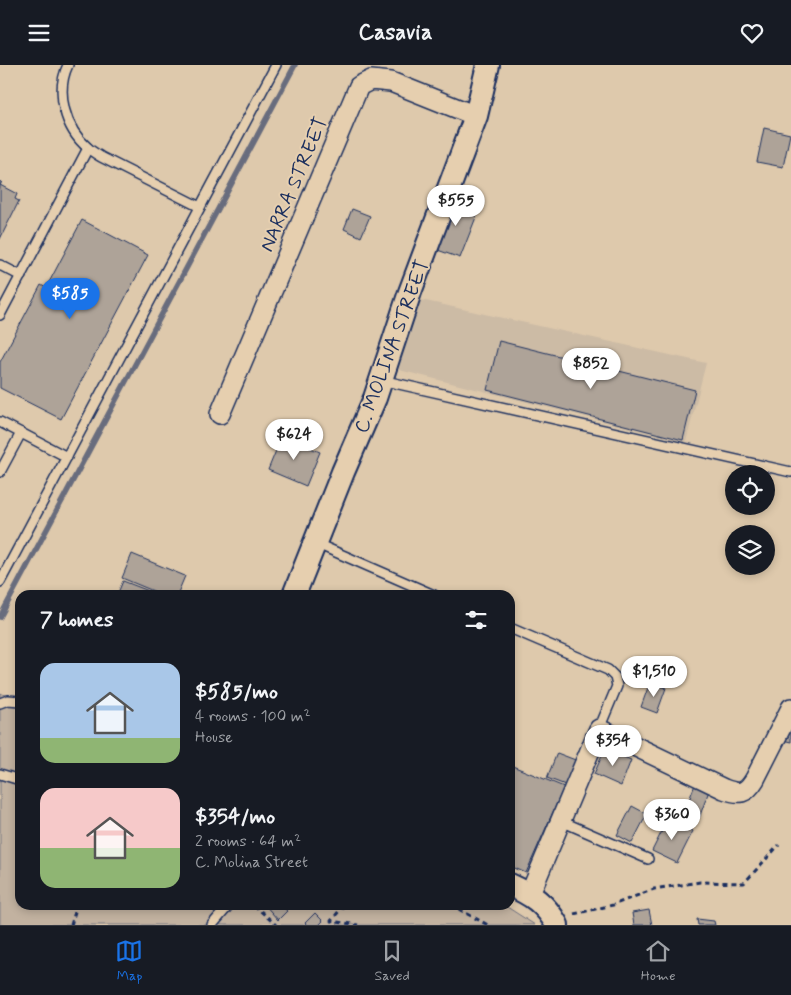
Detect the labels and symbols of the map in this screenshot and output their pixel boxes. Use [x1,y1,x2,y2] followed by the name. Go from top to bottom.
[254,113,335,256] street label: NARRA STREET
[426,185,486,227] pin: $555
[348,256,436,437] street label: C. MOLINA STREET
[40,277,100,320] pin: $585
[561,347,621,390] pin: $852
[264,419,324,461] pin: $624
[613,655,695,698] pin: $1,510
[583,725,643,767] pin: $354
[642,799,702,841] pin: $360

